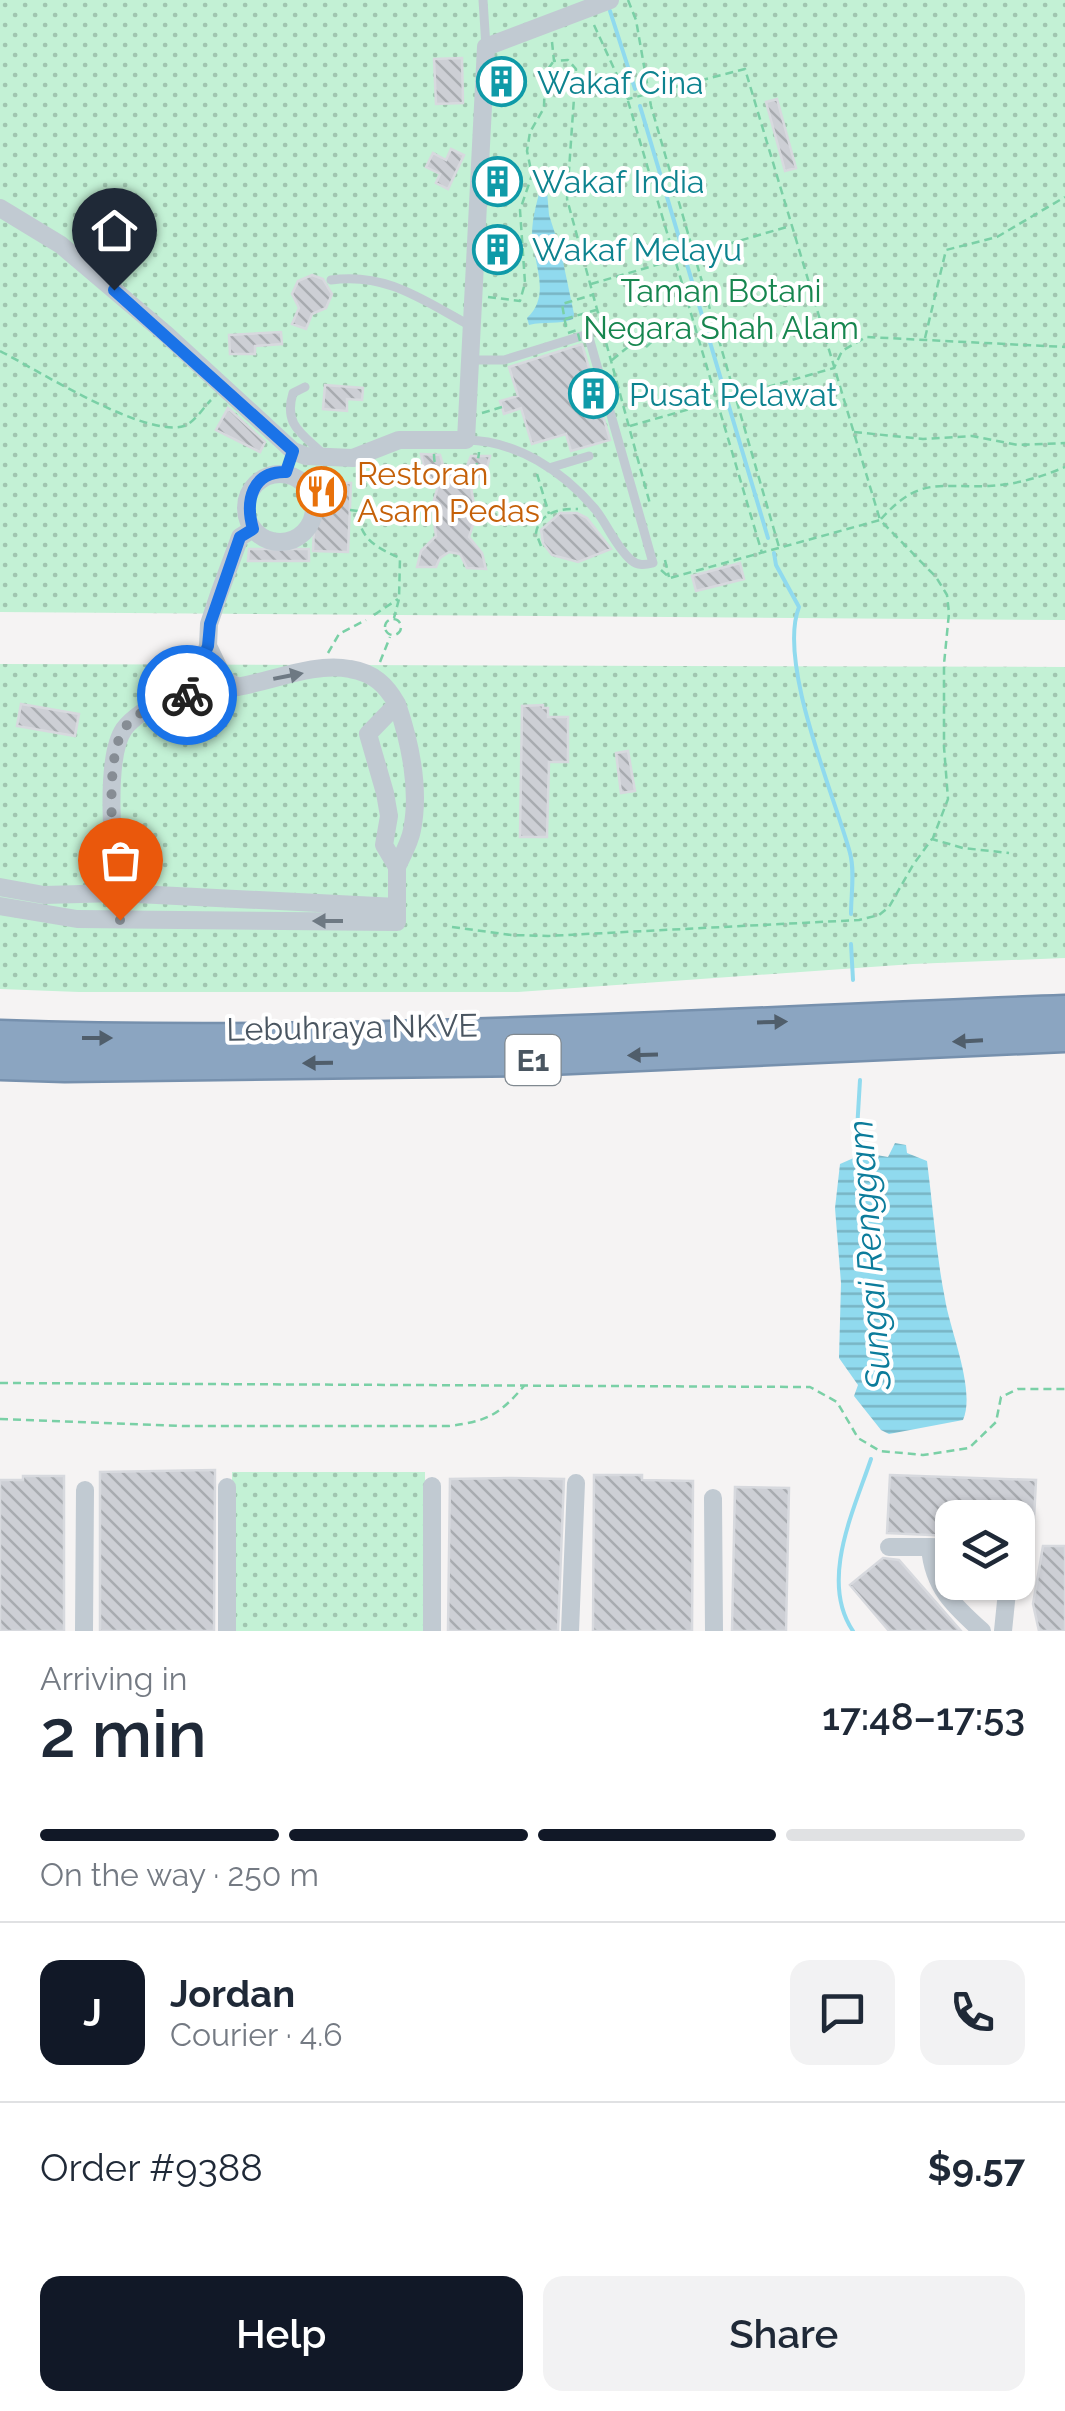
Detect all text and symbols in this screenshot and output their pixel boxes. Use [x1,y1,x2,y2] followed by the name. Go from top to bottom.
[476,56,528,108] building icon: Wakaf Cina
[537,64,703,101] place label: Wakaf Cina
[471,155,523,207] building icon: Wakaf India
[532,163,704,200] place label: Wakaf India
[72,188,157,291] pin
[87,203,142,258] icon: home
[471,223,523,275] building icon: Wakaf Melayu
[532,231,742,268] place label: Wakaf Melayu
[583,272,859,346] park label: Taman Botani Negara Shah Alam
[568,368,620,420] building icon: Pusat Pelawat
[629,376,837,413] place label: Pusat Pelawat
[357,455,540,529] place label: Restoran Asam Pedas
[296,465,348,517] restaurant icon: Restoran Asam Pedas
[137,645,237,745] courier
[273,667,304,683] one-way arrow
[160,668,215,723] icon: bike
[78,818,163,921] pin
[93,833,148,888] icon: bag
[312,913,344,929] one-way arrow
[226,1006,478,1048] street label: Lebuhraya NKVE
[757,1013,789,1029] one-way arrow
[82,1030,114,1046] one-way arrow
[951,1033,983,1049] one-way arrow
[506,1035,560,1085] road number: E1
[626,1048,658,1064] one-way arrow
[302,1055,334,1071] one-way arrow
[839,1119,899,1392] water label: Sungai Renggam
[935,1500,1035,1600] map controls
[935,1500,1035,1600] button: layers
[40,1660,187,1697] text: Arriving in
[822,1694,1025,1739] text: 17:48–17:53
[40,1696,207,1772] text: 2 min
[40,1856,319,1893] text: On the way · 250 m
[790,1960,895,2065] button: chat
[920,1960,1025,2065] button: phone
[170,1971,295,2016] text: Jordan
[83,1990,102,2035] text: J
[170,2016,343,2053] text: Courier · 4.6
[40,2145,263,2190] text: Order #9388
[928,2145,1025,2190] text: $9.57
[40,2276,523,2391] button: Help
[543,2276,1025,2391] button: Share

